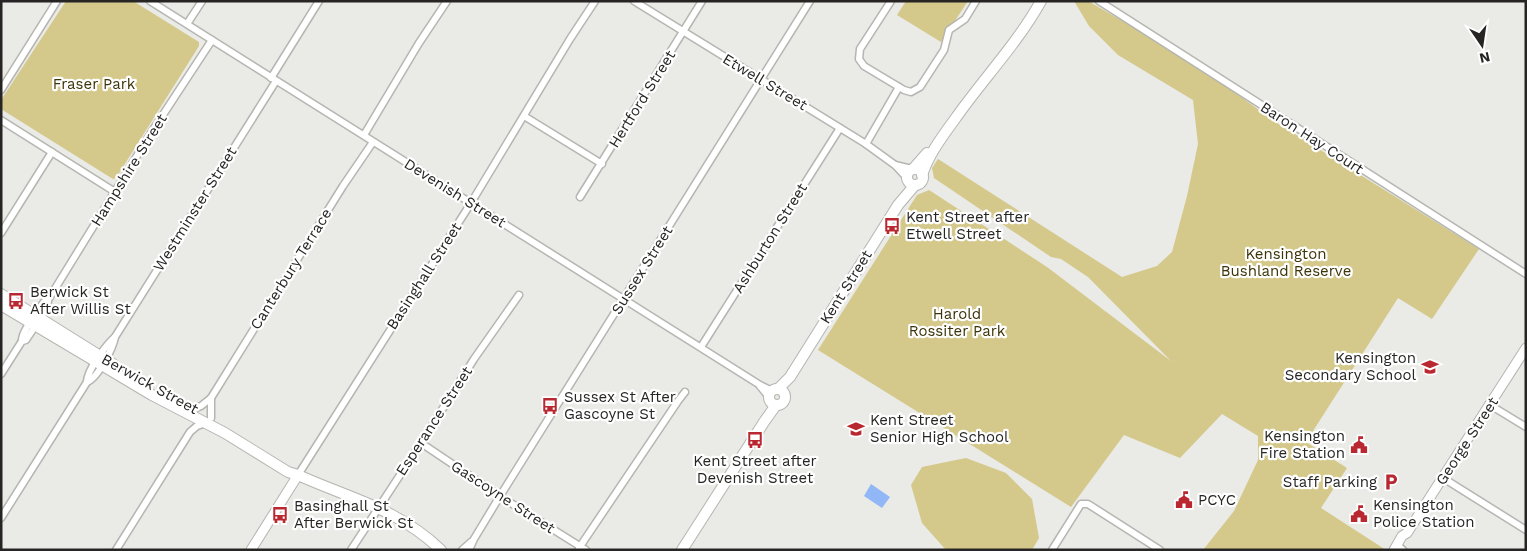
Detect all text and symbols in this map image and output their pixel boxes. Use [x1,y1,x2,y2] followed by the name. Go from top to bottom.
[1457,20,1507,70] north arrow
[605,46,680,151] street label: Hertford Street
[1478,49,1492,67] text: N
[719,50,811,115] street label: Etwell Street
[53,75,136,93] park label: Fraser Park
[1257,98,1368,178] street label: Baron Hay Court
[87,110,171,230] street label: Hampshire Street
[149,143,241,274] street label: Westminster Street
[401,155,510,232] street label: Devenish Street
[729,179,811,296] street label: Ashburton Street
[246,205,336,333] street label: Canterbury Terrace
[906,208,1029,243] place label: Kent Street after Etwell Street
[882,216,902,236] bus stop icon: Kent Street after Etwell Street
[383,218,466,333] street label: Basinghall Street
[608,222,677,318] street label: Sussex Street
[1221,245,1351,280] park label: Kensington Bushland Reserve
[816,246,876,327] street label: Kent Street
[30,283,131,318] place label: Berwick St After Willis St
[6,291,26,311] bus stop icon: Berwick St After Willis St
[909,305,1006,340] park label: Harold Rossiter Park
[1285,349,1416,384] place label: Kensington Secondary School
[98,350,202,418] street label: Berwick Street
[1420,357,1440,377] school or university icon: Kensington Secondary School
[392,362,476,479] street label: Esperance Street
[564,388,676,423] place label: Sussex St After Gascoyne St
[1432,393,1502,488] street label: George Street
[540,396,560,416] bus stop icon: Sussex St After Gascoyne St
[870,411,1009,446] place label: Kent Street Senior High School
[846,419,866,439] school or university icon: Kent Street Senior High School
[1260,427,1345,462] place label: Kensington Fire Station
[745,430,765,450] bus stop icon: Kent Street after Devenish Street
[1349,435,1369,455] public building icon: Kensington Fire Station
[693,452,817,487] place label: Kent Street after Devenish Street
[448,457,559,538] street label: Gascoyne Street
[1381,472,1401,492] parking icon: Staff Parking
[1283,473,1377,491] place label: Staff Parking
[1174,490,1194,510] public building icon: PCYC
[1198,491,1236,509] place label: PCYC
[1373,496,1474,531] place label: Kensington Police Station
[294,497,414,532] place label: Basinghall St After Berwick St
[1349,504,1369,524] public building icon: Kensington Police Station
[270,505,290,525] bus stop icon: Basinghall St After Berwick St

